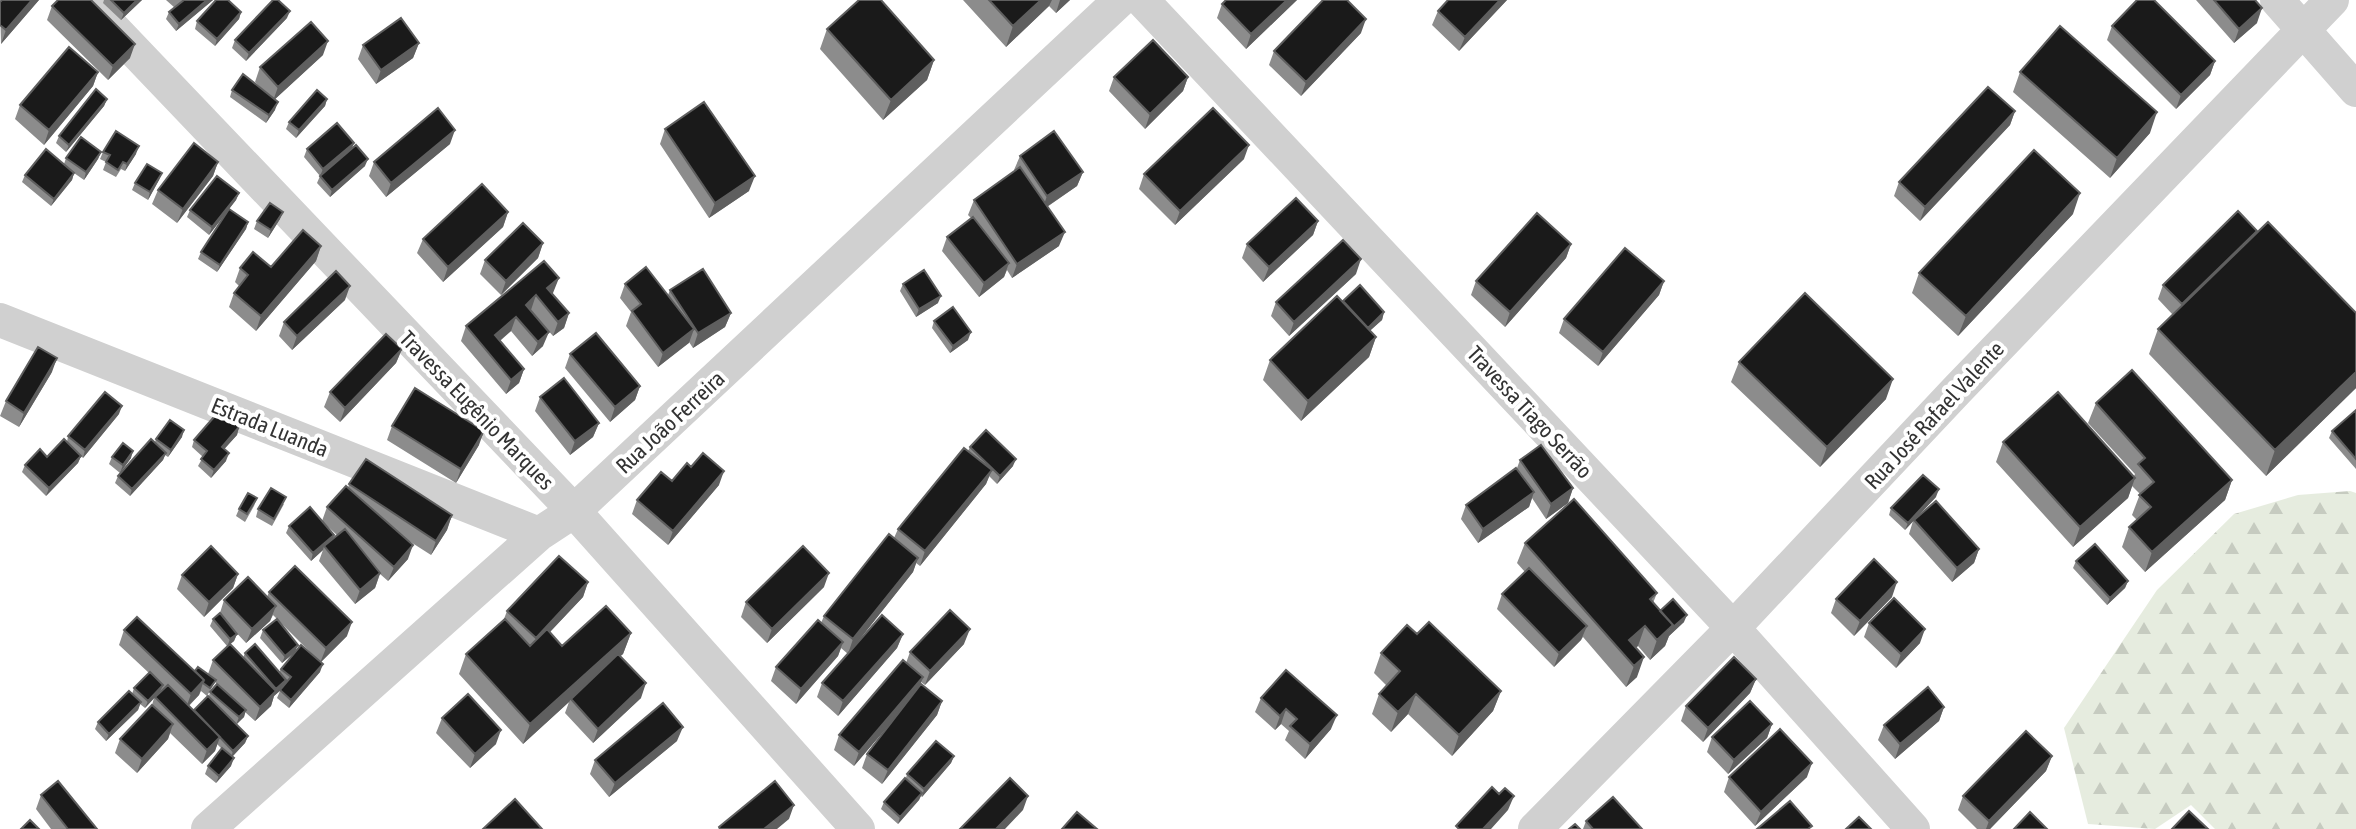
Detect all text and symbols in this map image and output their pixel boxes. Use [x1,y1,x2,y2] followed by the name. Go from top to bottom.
[395,325,560,495] street label: Travessa Eugênio Marques
[1859,336,2009,494] street label: Rua José Rafael Valente
[1462,340,1598,484] street label: Travessa Tiago Serrão
[610,365,730,479] street label: Rua João Ferreira
[208,392,332,462] street label: Estrada Luanda

